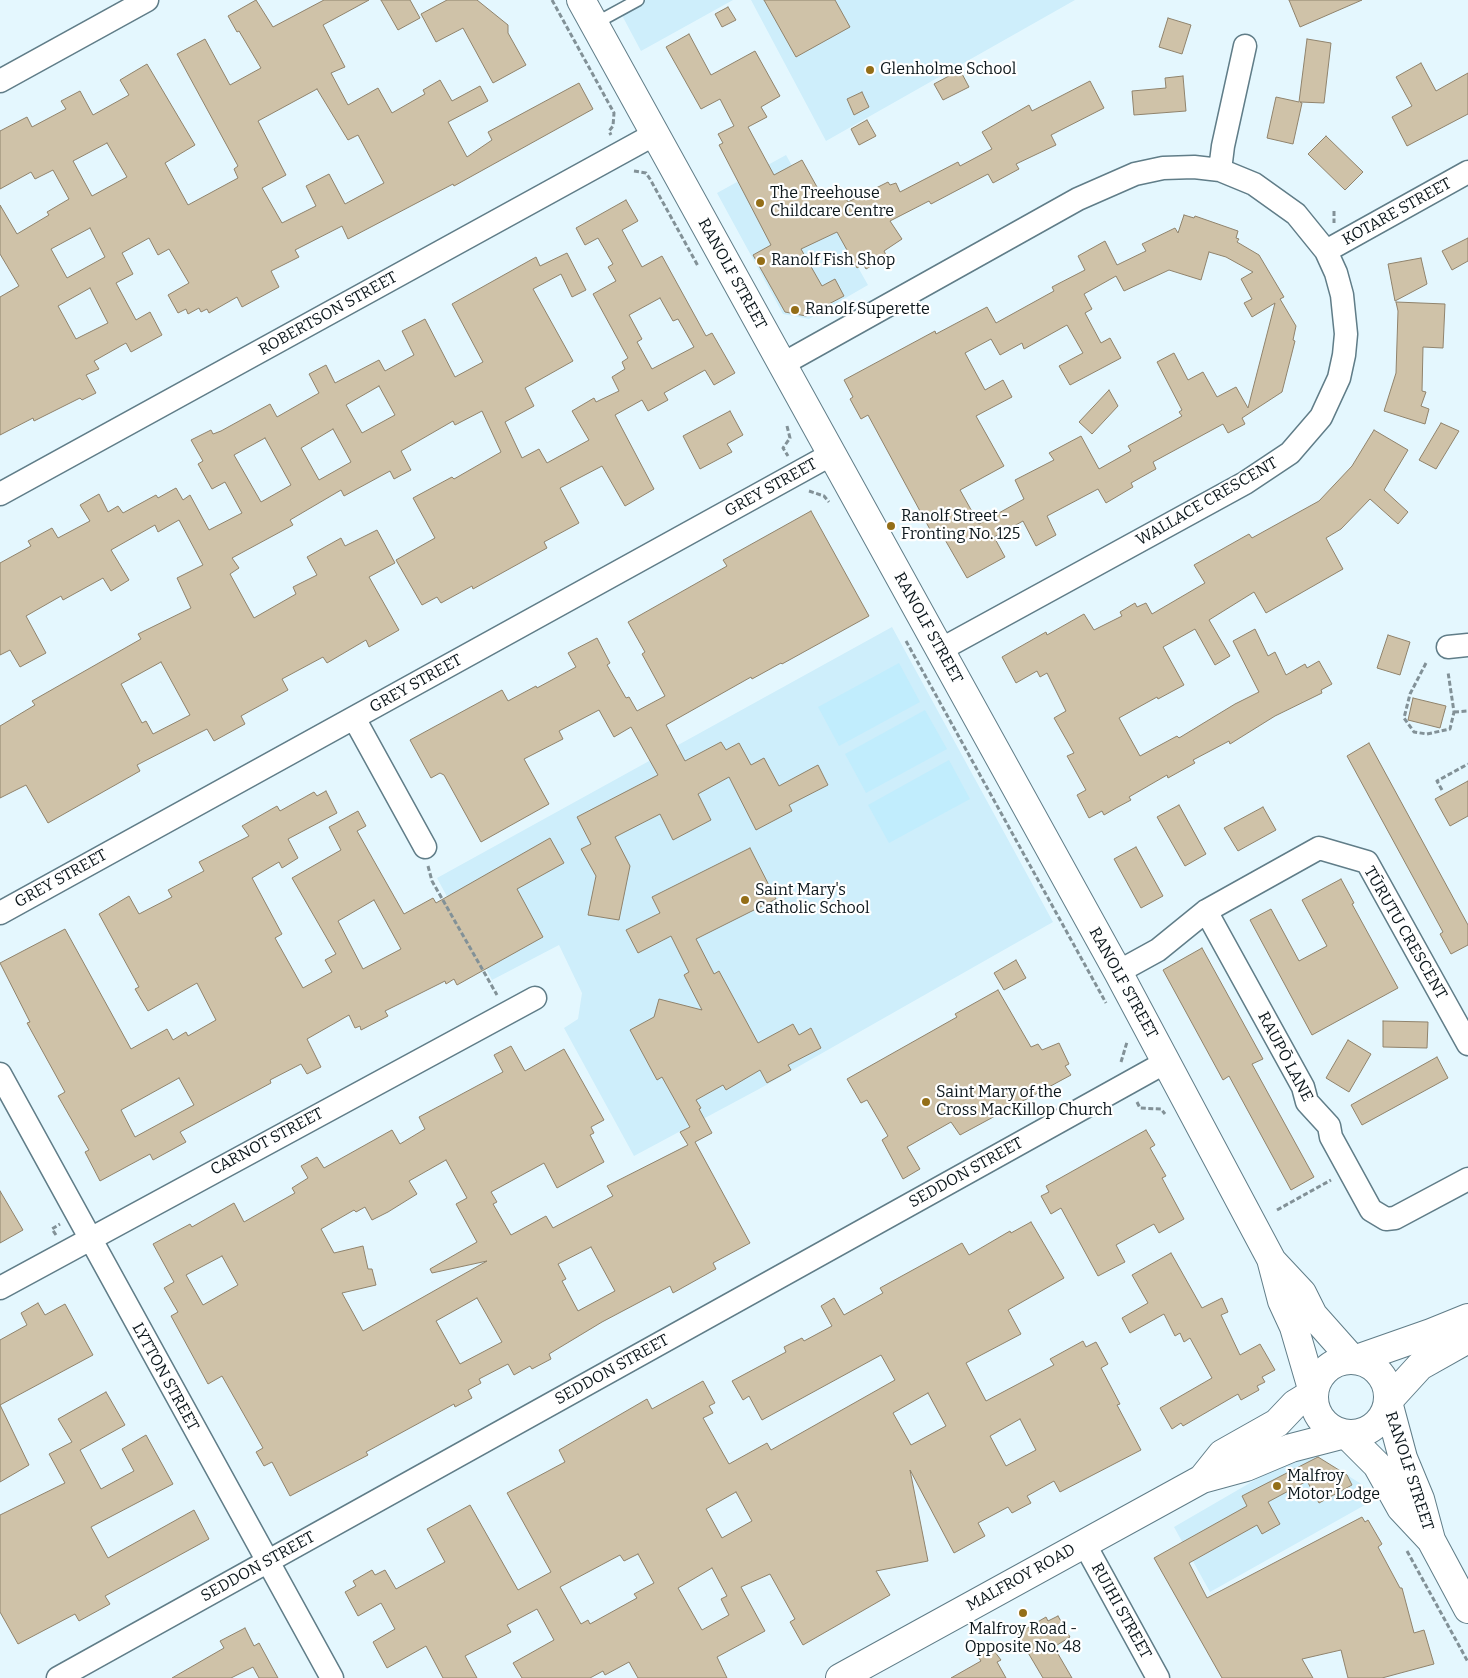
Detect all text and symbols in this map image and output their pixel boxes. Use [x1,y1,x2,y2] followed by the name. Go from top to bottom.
[880,60,1016,80] place label: Glenholme School
[864,64,876,76] marker: Glenholme School
[1339,174,1455,250] street label: KOTARE STREET
[770,184,894,222] place label: The Treehouse Childcare Centre
[754,197,766,209] marker: The Treehouse Childcare Centre
[694,215,770,333] street label: RANOLF STREET
[771,251,895,271] place label: Ranolf Fish Shop
[755,255,767,267] marker: Ranolf Fish Shop
[255,268,401,360] street label: ROBERTSON STREET
[805,300,930,320] place label: Ranolf Superette
[789,304,801,316] marker: Ranolf Superette
[1133,454,1281,550] street label: WALLACE CRESCENT
[721,455,821,521] street label: GREY STREET
[901,507,1020,545] place label: Ranolf Street - Fronting No. 125
[885,520,897,532] marker: Ranolf Street - Fronting No. 125
[890,569,966,687] street label: RANOLF STREET
[366,651,466,717] street label: GREY STREET
[11,846,111,912] street label: GREY STREET
[1359,863,1451,1003] street label: TŪRUTU CRESCENT
[755,881,870,919] place label: Saint Mary's Catholic School
[739,894,751,906] marker: Saint Mary's Catholic School
[1085,924,1161,1042] street label: RANOLF STREET
[1253,1009,1317,1105] street label: RAUPŌ LANE
[936,1083,1112,1121] place label: Saint Mary of the Cross MacKillop Church
[920,1096,932,1108] marker: Saint Mary of the Cross MacKillop Church
[207,1104,327,1180] street label: CARNOT STREET
[906,1134,1026,1212] street label: SEDDON STREET
[127,1320,203,1434] street label: LYTTON STREET
[552,1331,672,1409] street label: SEDDON STREET
[1381,1409,1437,1533] street label: RANOLF STREET
[1287,1467,1380,1505] place label: Malfroy Motor Lodge
[1271,1480,1283,1492] marker: Malfroy Motor Lodge
[198,1528,318,1606] street label: SEDDON STREET
[963,1540,1079,1616] street label: MALFROY ROAD
[1087,1560,1155,1662] street label: RUIHI STREET
[1017,1607,1029,1619] marker: Malfroy Road - Opposite No. 48
[965,1620,1081,1658] place label: Malfroy Road - Opposite No. 48

